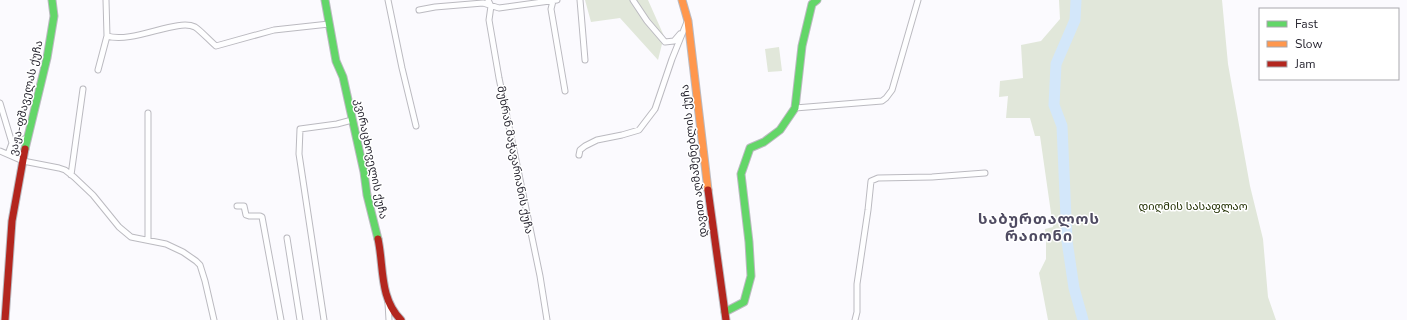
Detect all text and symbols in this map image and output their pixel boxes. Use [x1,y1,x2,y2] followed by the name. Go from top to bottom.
[1259,8,1399,80] legend
[1295,16,1318,32] text: Fast
[1295,36,1323,52] text: Slow
[5,39,47,157] street label: ვაჟა-ფშაველას ქუჩა
[1294,56,1316,72] text: Jam
[677,84,711,238] street label: დავით აღმაშენებლის ქუჩა
[493,85,537,235] street label: მუხრან მაჭავარიანის ქუჩა
[351,97,391,221] street label: კვირაცხოველის ქუჩა
[1139,199,1248,214] park label: დიღმის სასაფლაო
[978,209,1100,246] district label: საბურთალოს რაიონი

